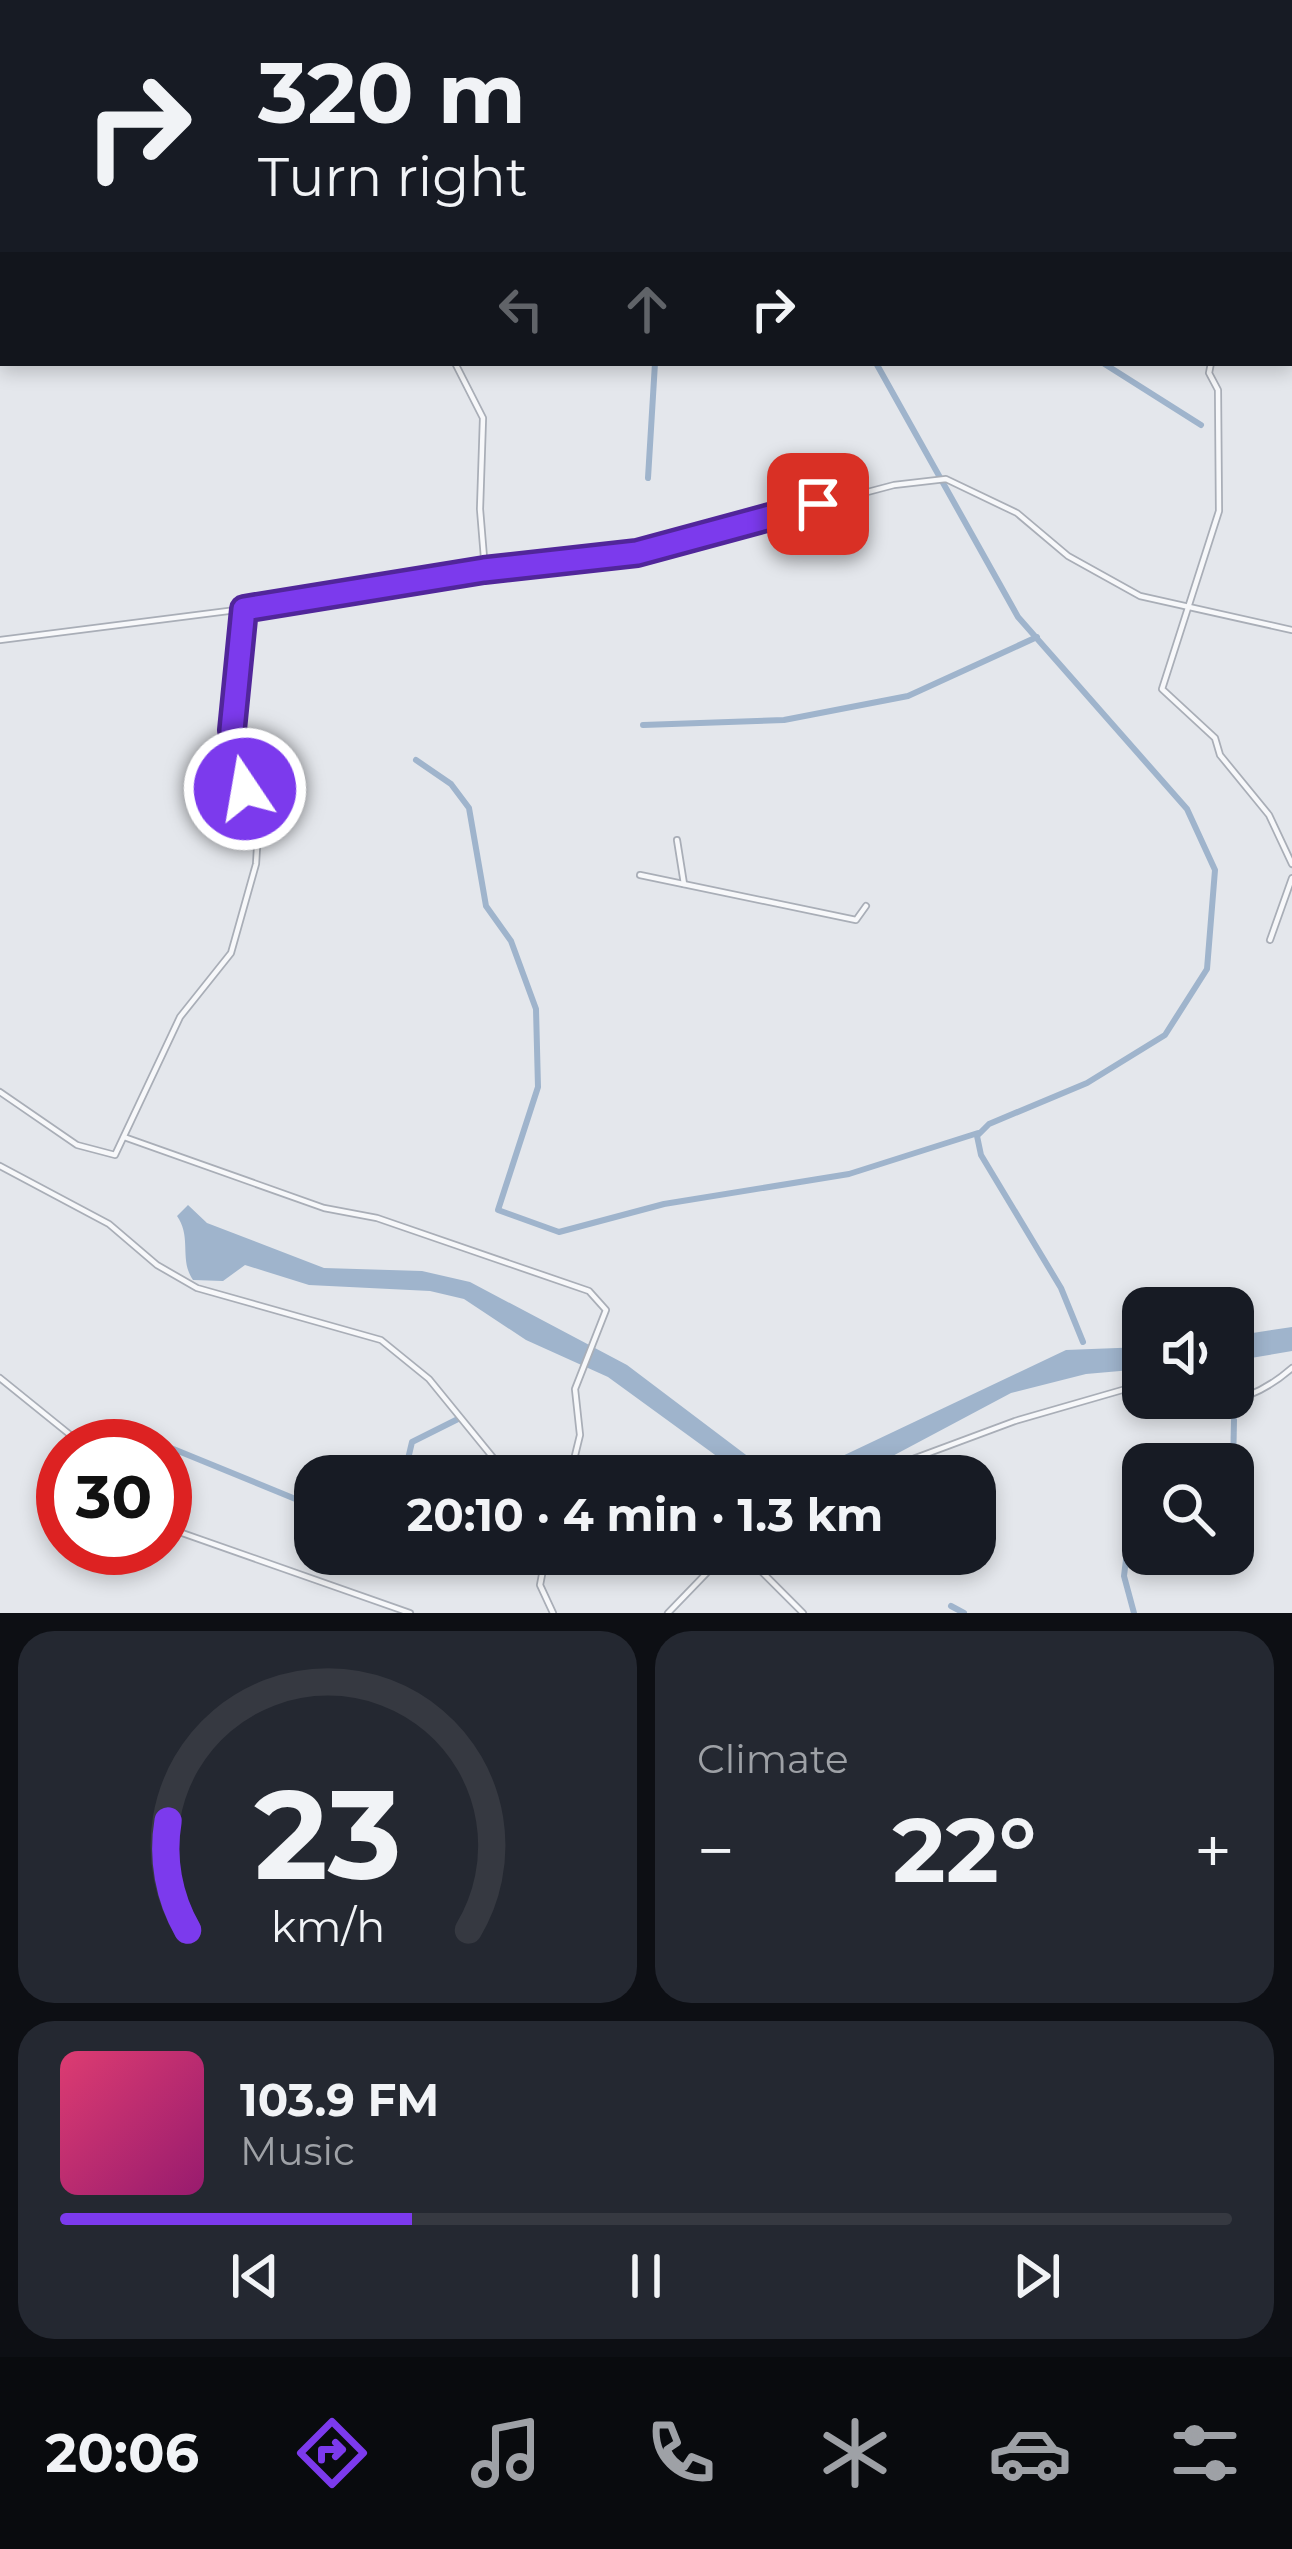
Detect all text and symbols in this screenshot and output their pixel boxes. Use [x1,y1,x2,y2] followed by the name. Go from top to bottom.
[258,42,526,144] text: 320 m
[60,48,216,204] icon: right
[258,144,528,210] text: Turn right
[488,276,554,342] icon: left
[614,276,680,342] icon: ahead
[740,276,806,342] icon: right
[767,453,869,555] pin
[785,471,851,537] icon: arrive
[182,726,308,852] position arrow
[1122,1287,1254,1575] map controls
[1122,1287,1254,1419] button: sound
[36,1419,192,1575] speed limit sign: 30
[1122,1443,1254,1575] button: search
[407,1487,883,1542] text: 20:10 · 4 min · 1.3 km
[697,1735,849,1783] text: Climate
[254,1758,401,1910] text: 23
[893,1795,1036,1905] text: 22°
[697,1810,735,1891] text: −
[1194,1810,1232,1891] text: +
[270,1900,385,1953] text: km/h
[240,2072,439,2127] text: 103.9 FM
[240,2127,355,2175] text: Music
[222,2243,288,2309] icon: previous
[613,2243,679,2309] icon: pause
[1004,2243,1070,2309] icon: next
[290,2411,374,2495] icon: directions
[464,2411,548,2495] icon: music
[639,2411,723,2495] icon: phone
[813,2411,897,2495] icon: climate
[988,2411,1072,2495] icon: car
[1163,2411,1247,2495] icon: filters
[45,2420,199,2486] text: 20:06

